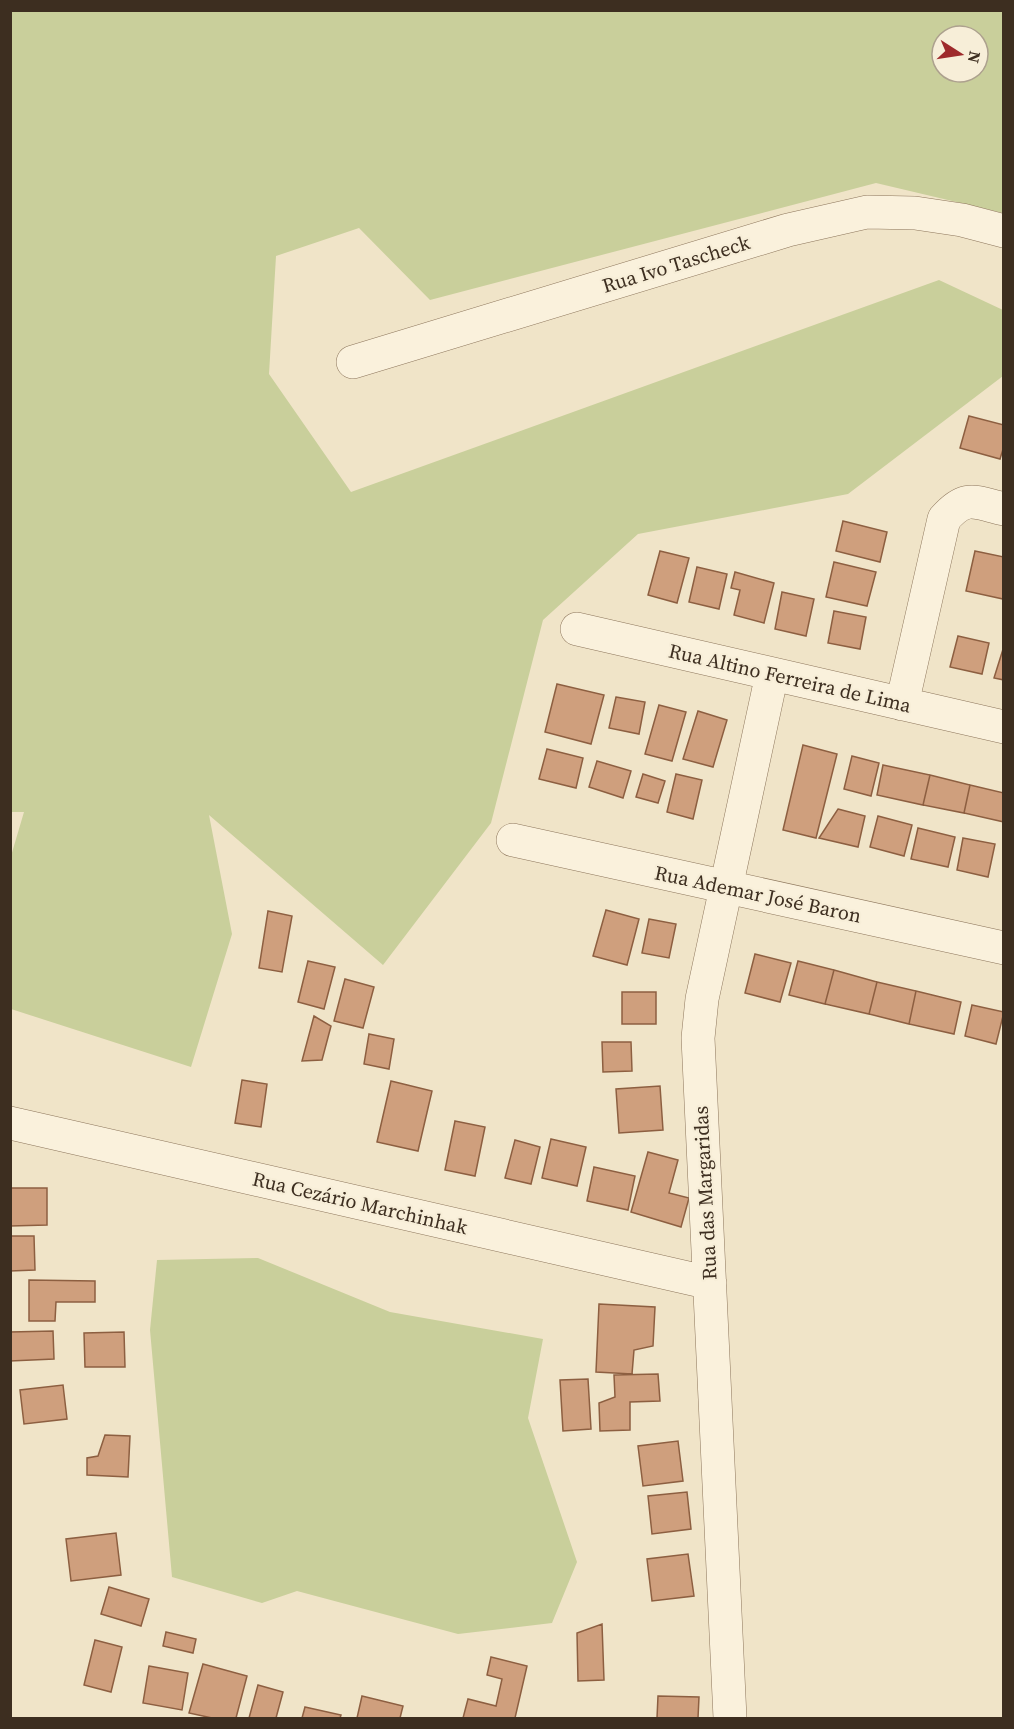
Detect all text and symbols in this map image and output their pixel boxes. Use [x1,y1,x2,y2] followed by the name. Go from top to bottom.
[930,24,990,84] north arrow
[963,49,987,65] text: N
[599,228,753,300] street label: Rua Ivo Tascheck
[666,636,915,720] street label: Rua Altino Ferreira de Lima
[652,858,864,930] street label: Rua Ademar José Baron
[686,1105,724,1281] street label: Rua das Margaridas
[250,1165,470,1241] street label: Rua Cezário Marchinhak

